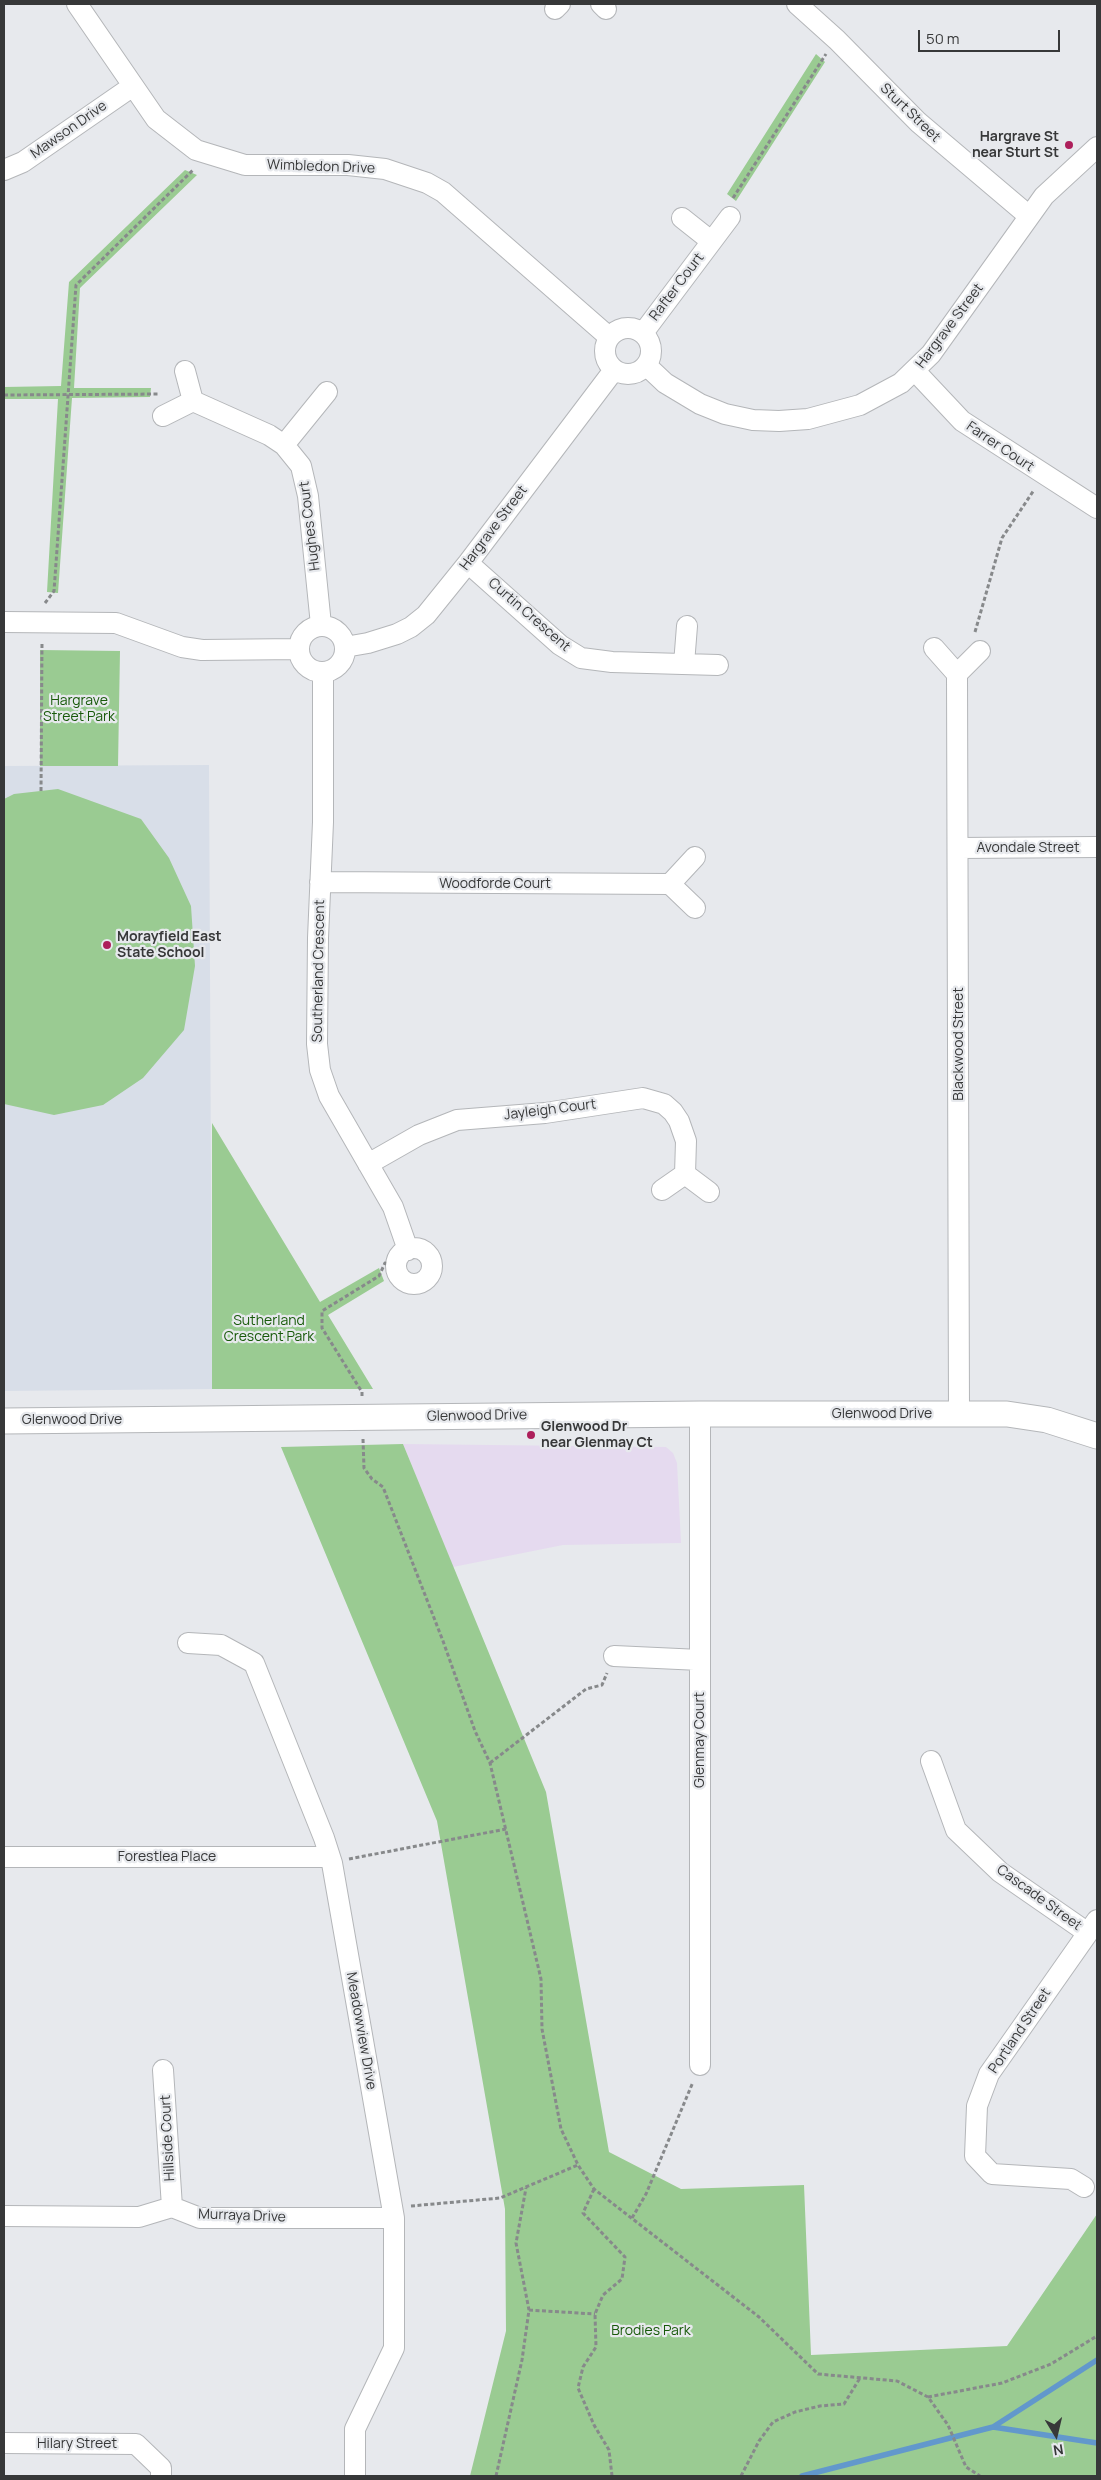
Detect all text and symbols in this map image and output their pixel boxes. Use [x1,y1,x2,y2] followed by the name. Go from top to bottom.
[921,20,1064,52] scale bar
[926,28,960,49] text: 50 m
[876,80,944,146] street label: Sturt Street
[28,98,110,162] street label: Mawson Drive
[972,129,1059,162] place label: Hargrave St near Sturt St
[1063,139,1075,151] marker: Hargrave St near Sturt St
[267,157,375,177] street label: Wimbledon Drive
[646,250,708,324] street label: Rafter Court
[913,280,987,372] street label: Hargrave Street
[963,418,1037,476] street label: Farrer Court
[296,480,324,572] street label: Hughes Court
[457,482,531,574] street label: Hargrave Street
[485,575,573,655] street label: Curtin Crescent
[43,693,115,726] park label: Hargrave Street Park
[976,840,1080,856] street label: Avondale Street
[439,876,551,892] street label: Woodforde Court
[309,900,329,1042] street label: Southerland Crescent
[117,929,222,962] place label: Morayfield East State School
[101,939,113,951] marker: Morayfield East State School
[951,987,967,1101] street label: Blackwood Street
[503,1096,597,1124] street label: Jayleigh Court
[224,1313,314,1345] park label: Sutherland Crescent Park
[832,1406,932,1422] street label: Glenwood Drive
[427,1407,527,1425] street label: Glenwood Drive
[22,1412,122,1428] street label: Glenwood Drive
[541,1419,653,1451] place label: Glenwood Dr near Glenmay Ct
[525,1429,537,1441] marker: Glenwood Dr near Glenmay Ct
[692,1692,708,1788] street label: Glenmay Court
[118,1849,216,1865] street label: Forestlea Place
[993,1862,1085,1934] street label: Cascade Street
[342,1971,380,2091] street label: Meadowview Drive
[985,1985,1055,2077] street label: Portland Street
[157,2094,179,2182] street label: Hillside Court
[198,2206,286,2226] street label: Murraya Drive
[611,2323,691,2339] park label: Brodies Park
[1031,2410,1081,2460] north arrow
[37,2436,117,2452] street label: Hilary Street
[1052,2440,1065,2460] text: N

